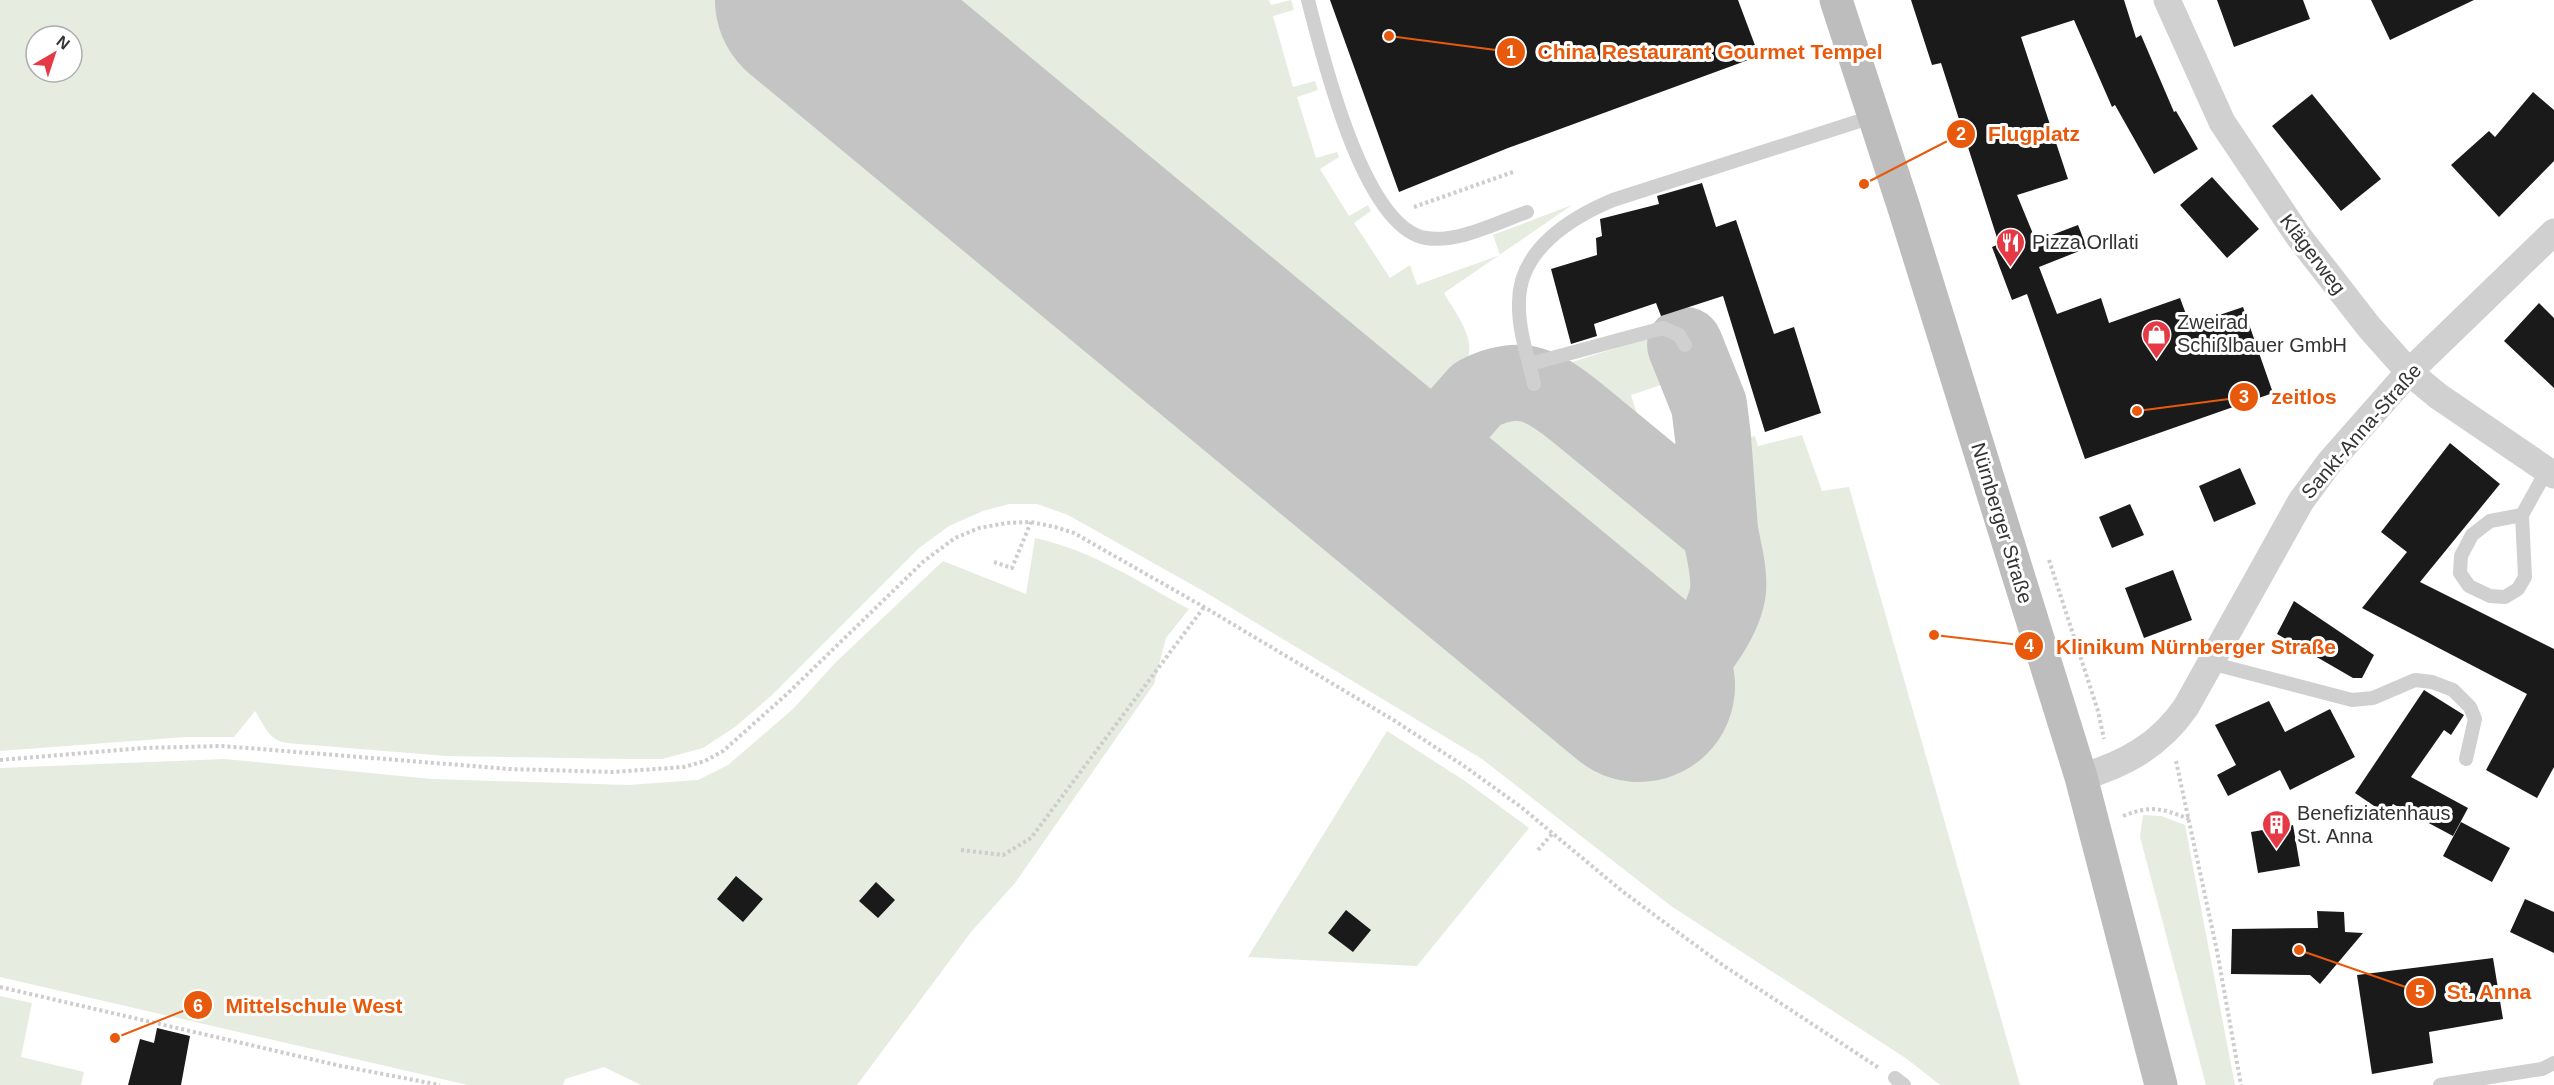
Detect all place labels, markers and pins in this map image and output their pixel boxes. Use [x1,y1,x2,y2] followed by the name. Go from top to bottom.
[1496,32,1895,71] callout: China Restaurant Gourmet Tempel
[1946,115,2092,154] callout: Flugplatz
[1995,226,2027,268] restaurant icon: Pizza Orllati
[2032,231,2139,253] place label: Pizza Orllati
[2177,311,2347,356] place label: Zweirad Schißlbauer GmbH
[2140,318,2172,360] shop icon: Zweirad Schißlbauer GmbH
[2229,377,2349,416] callout: zeitlos
[2014,627,2348,666] callout: Klinikum Nürnberger Straße
[2297,802,2450,847] place label: Benefiziatenhaus St. Anna
[2260,808,2292,850] building icon: Benefiziatenhaus St. Anna
[2405,973,2544,1012] callout: St. Anna
[183,986,414,1025] callout: Mittelschule West

